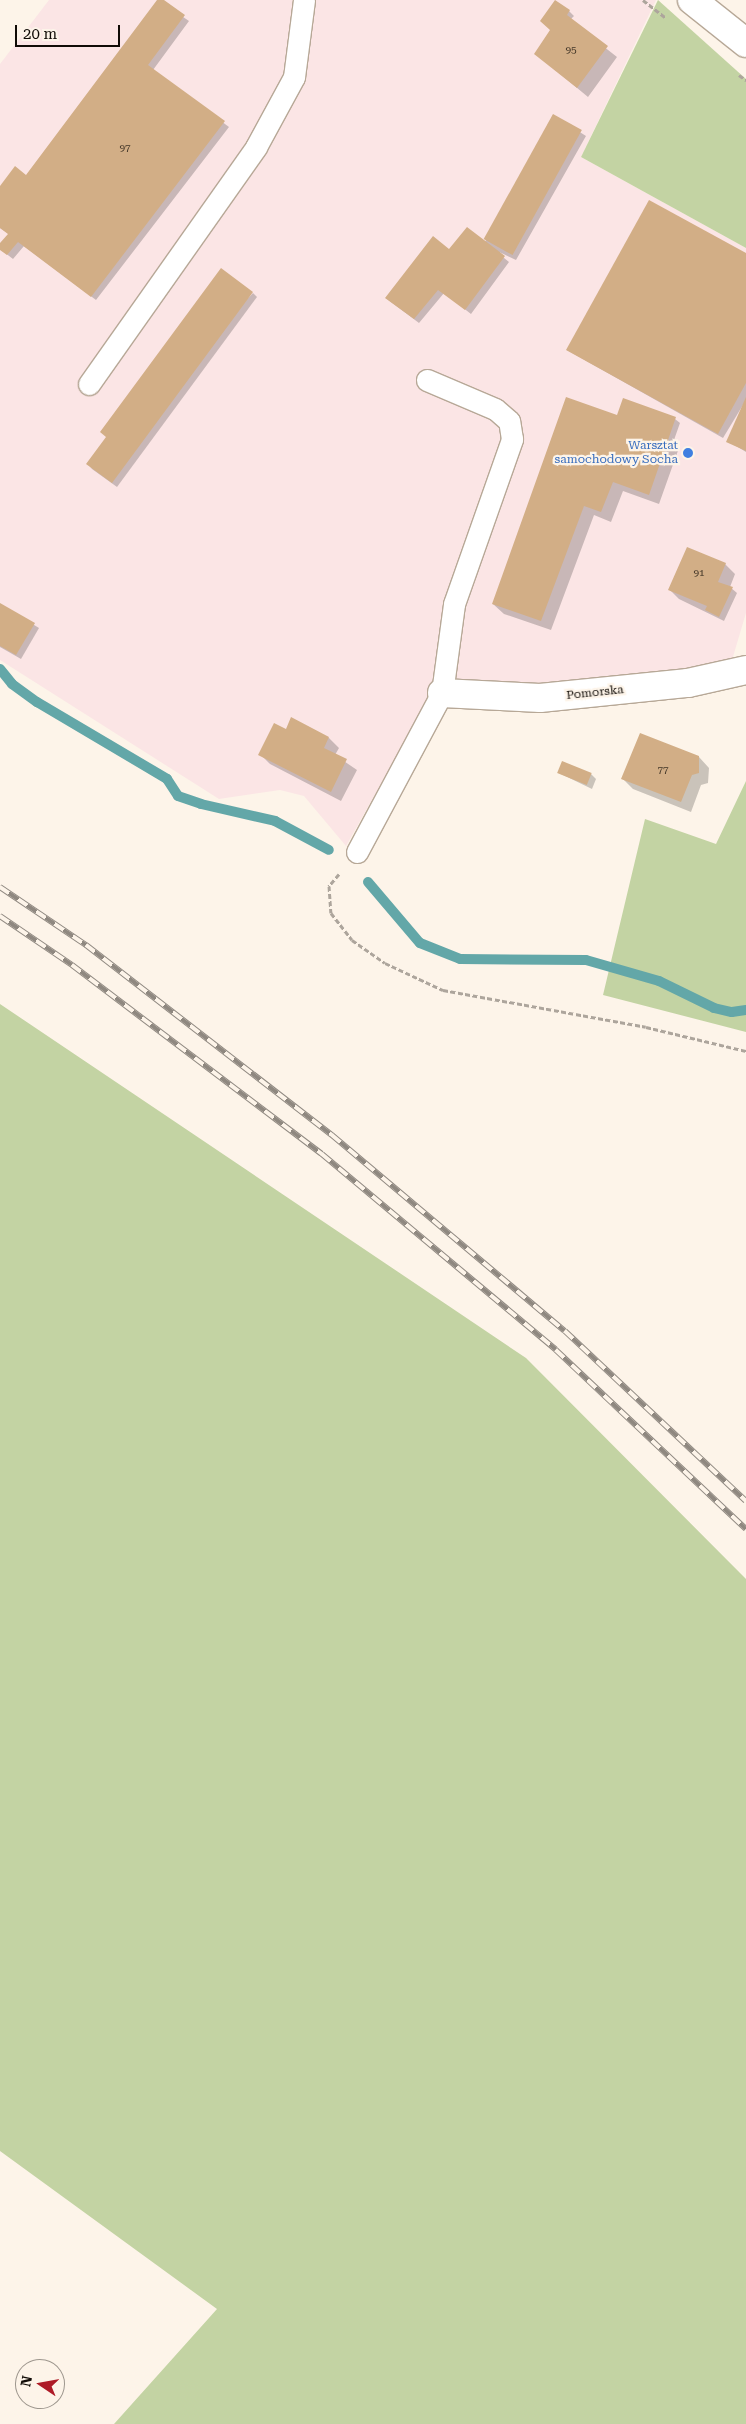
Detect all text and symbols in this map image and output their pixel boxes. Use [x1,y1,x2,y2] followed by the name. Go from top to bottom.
[18,15,122,47] scale bar
[23,25,57,43] text: 20 m
[565,44,577,56] house number: 95
[119,142,131,154] house number: 97
[555,439,678,467] place label: Warsztat samochodowy Socha
[682,447,694,459] marker: Warsztat samochodowy Socha
[693,567,705,579] house number: 91
[566,683,624,703] street label: Pomorska
[657,764,669,776] house number: 77
[15,2359,65,2409] north arrow
[17,2374,35,2388] text: N

